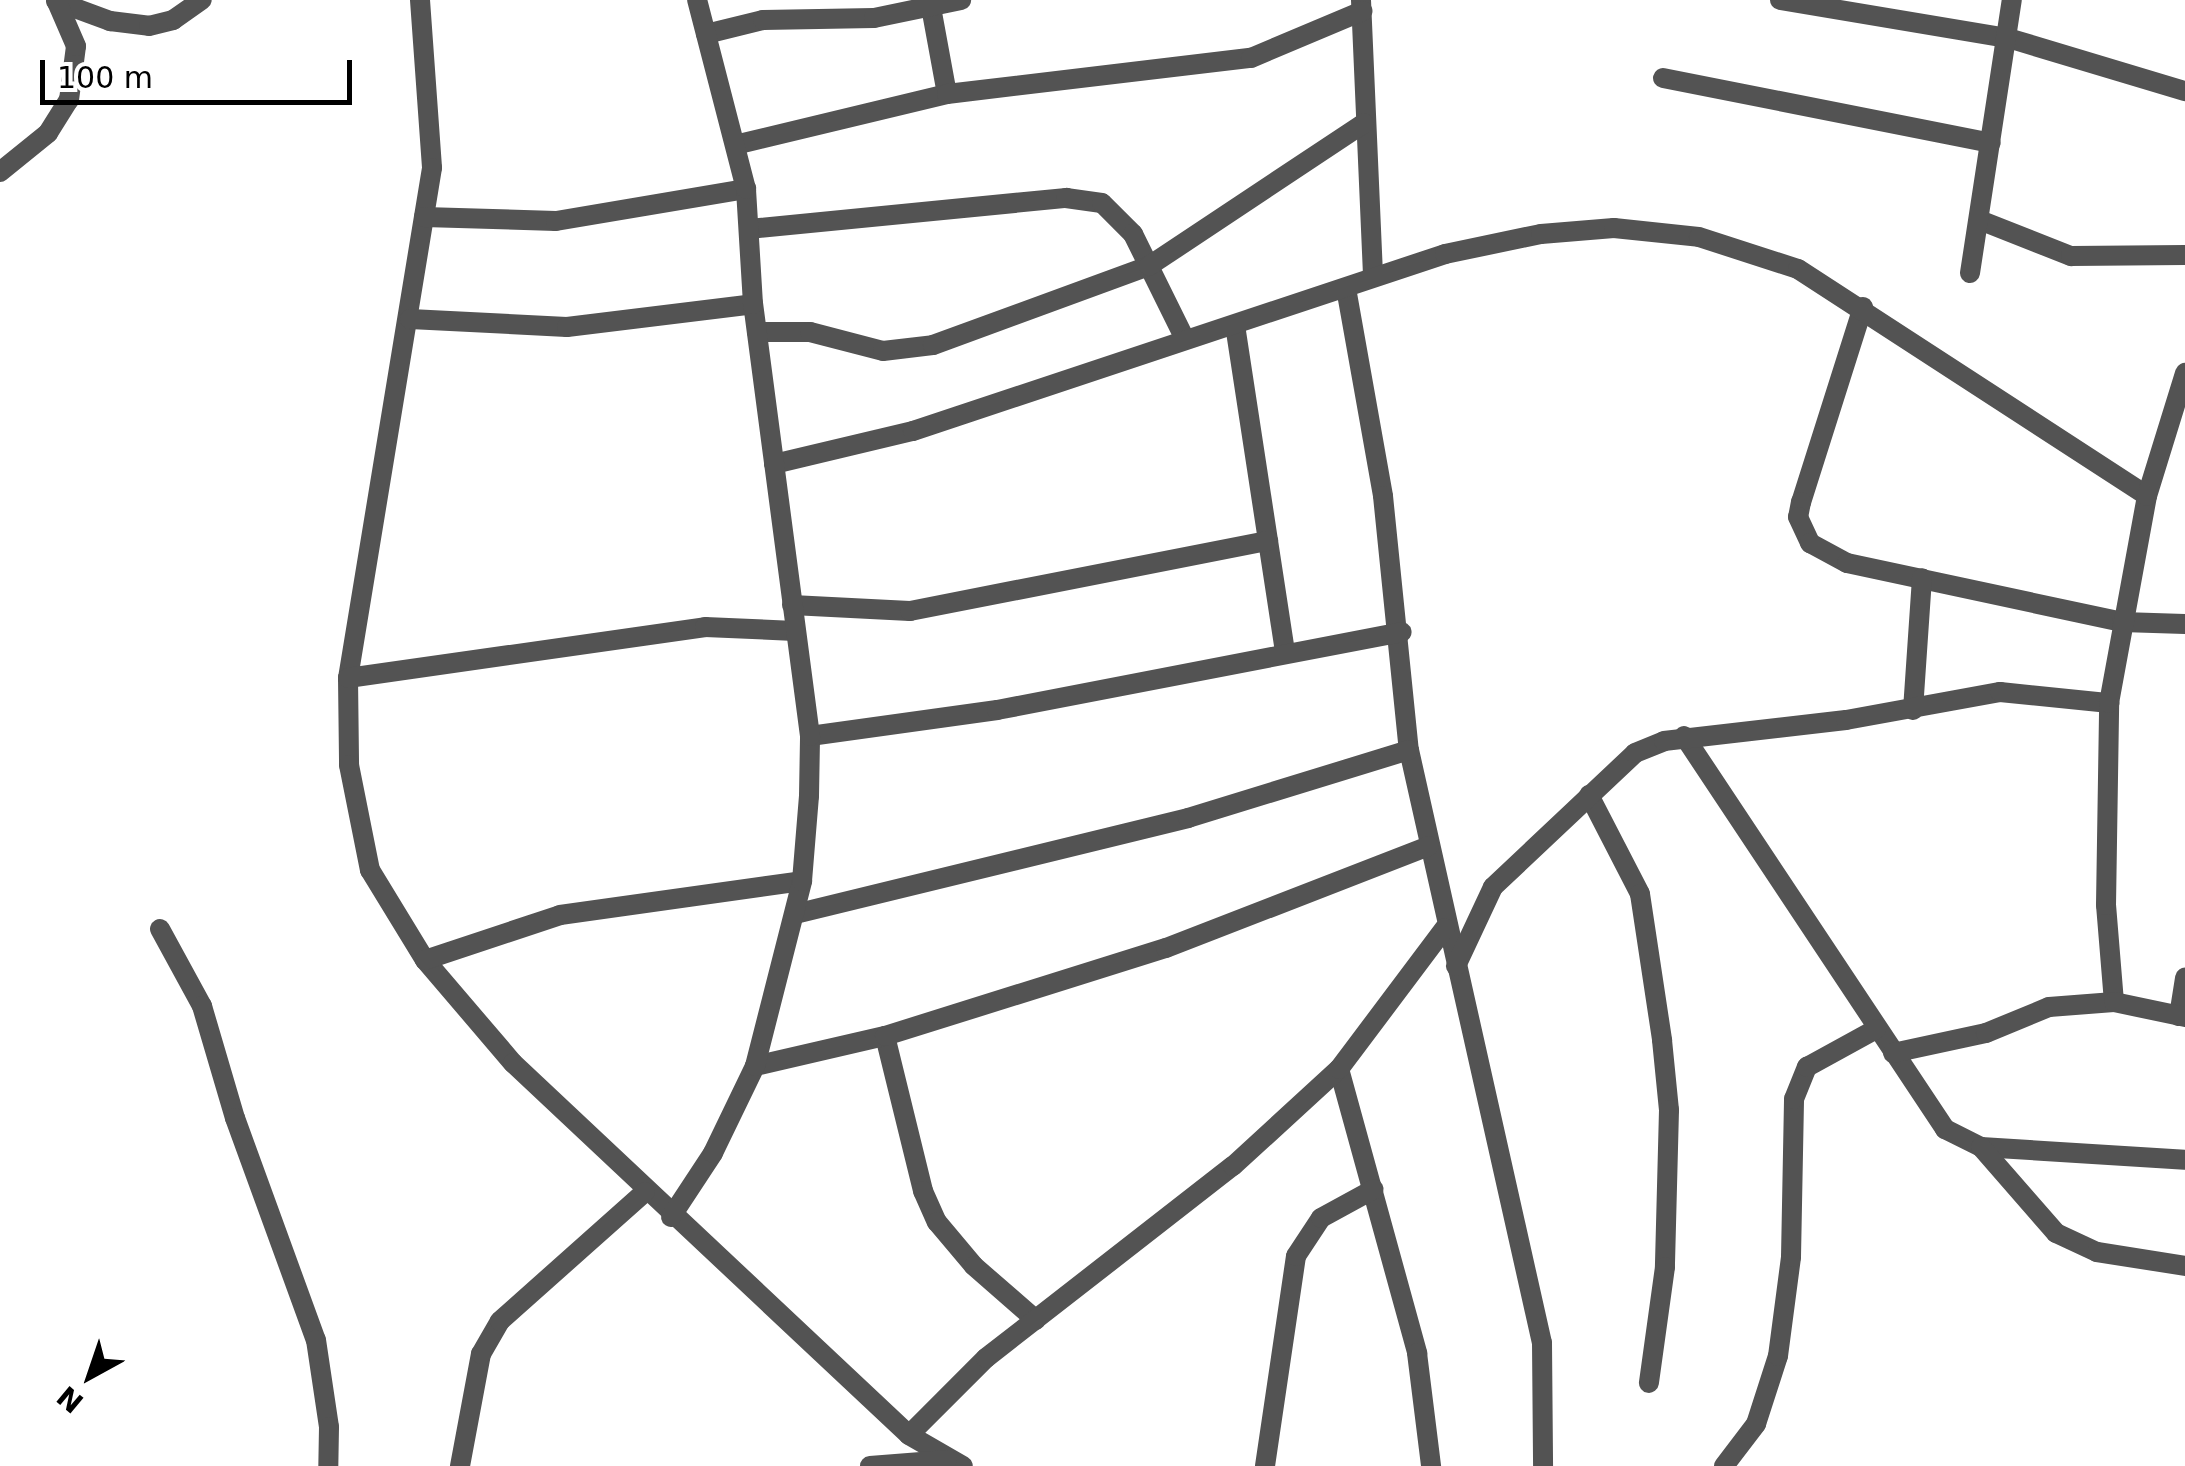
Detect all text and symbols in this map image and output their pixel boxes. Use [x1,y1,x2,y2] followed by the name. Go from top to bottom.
[45,40,358,102] scale bar
[57,60,153,95] text: 100 m
[40,1326,140,1426] north arrow
[51,1379,90,1420] text: N

